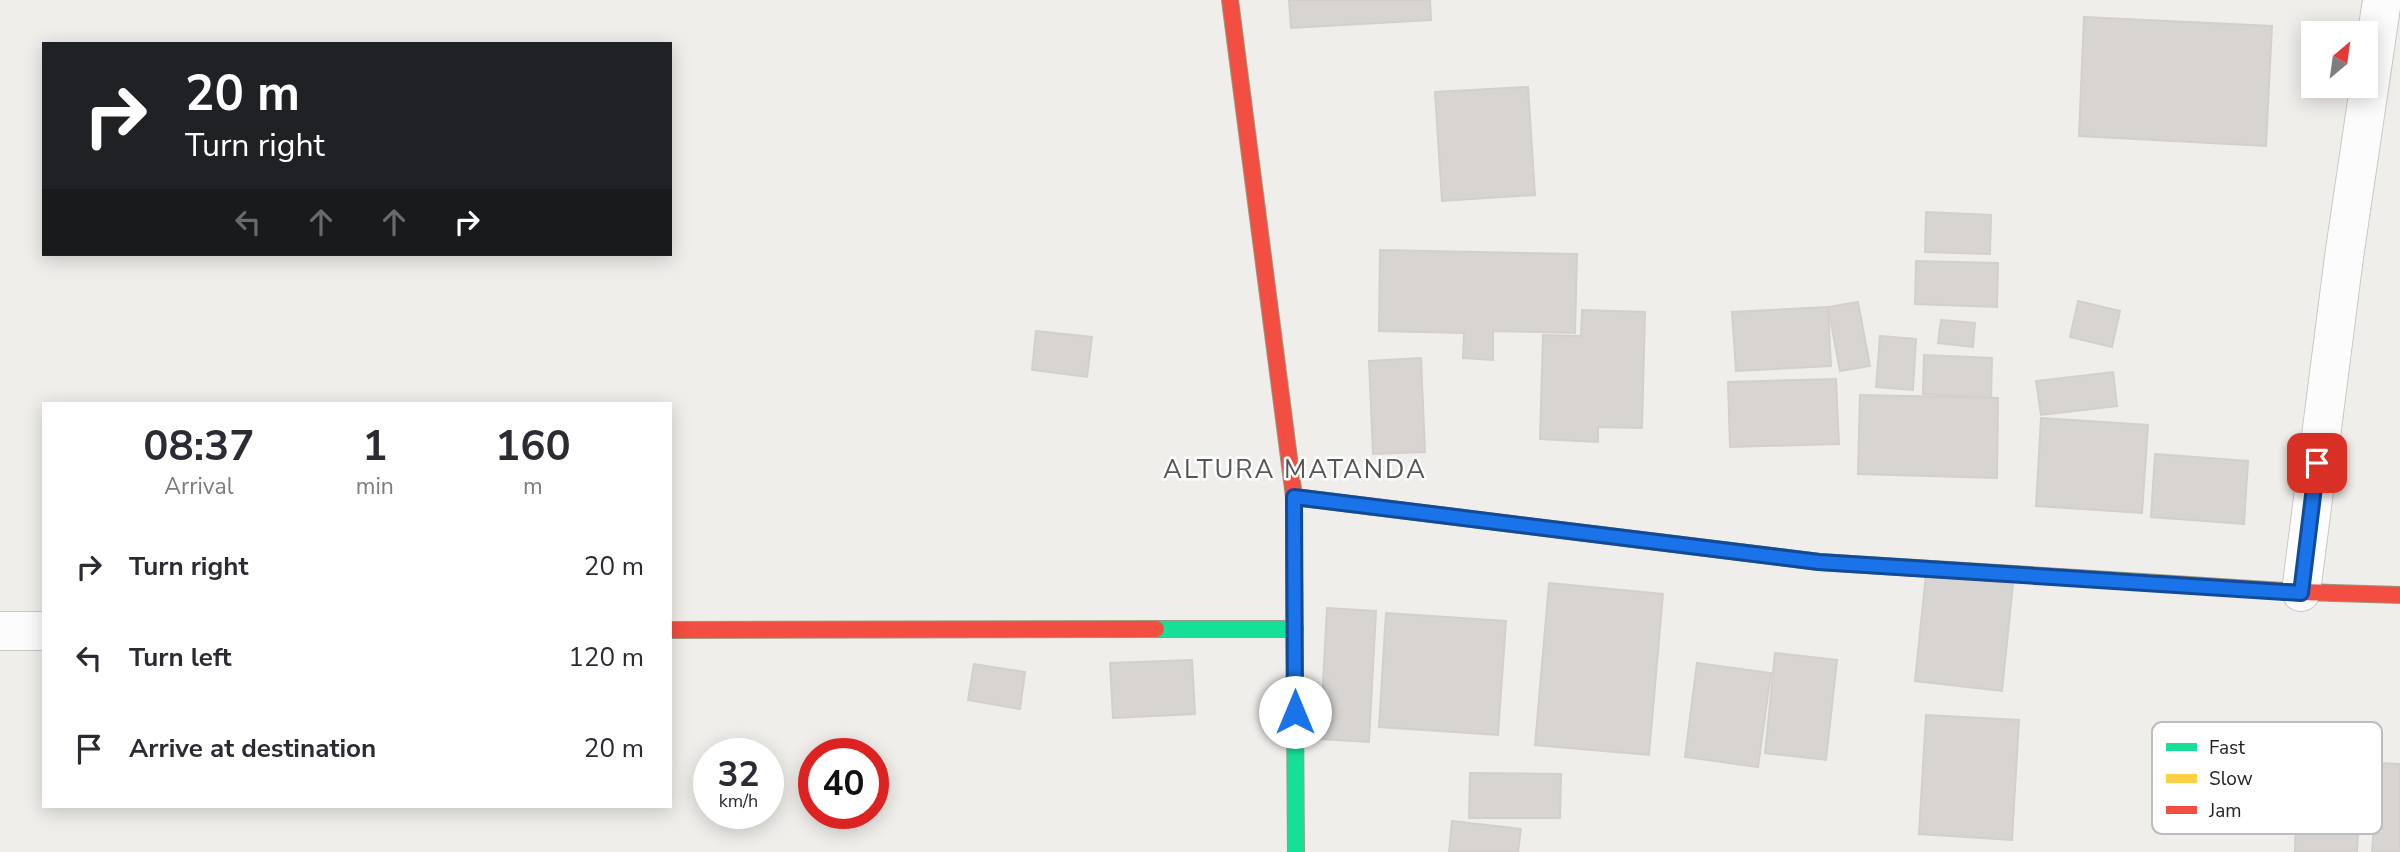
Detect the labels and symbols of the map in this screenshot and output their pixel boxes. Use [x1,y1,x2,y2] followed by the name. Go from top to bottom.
[2301,21,2378,98] north arrow
[2287,433,2347,493] pin
[1163,452,1427,487] district label: ALTURA MATANDA
[1258,675,1332,749] position arrow
[2152,722,2382,834] legend
[2209,735,2245,761] text: Fast
[798,738,889,829] speed limit sign: 40
[2209,766,2253,792] text: Slow
[2208,798,2242,824] text: Jam

